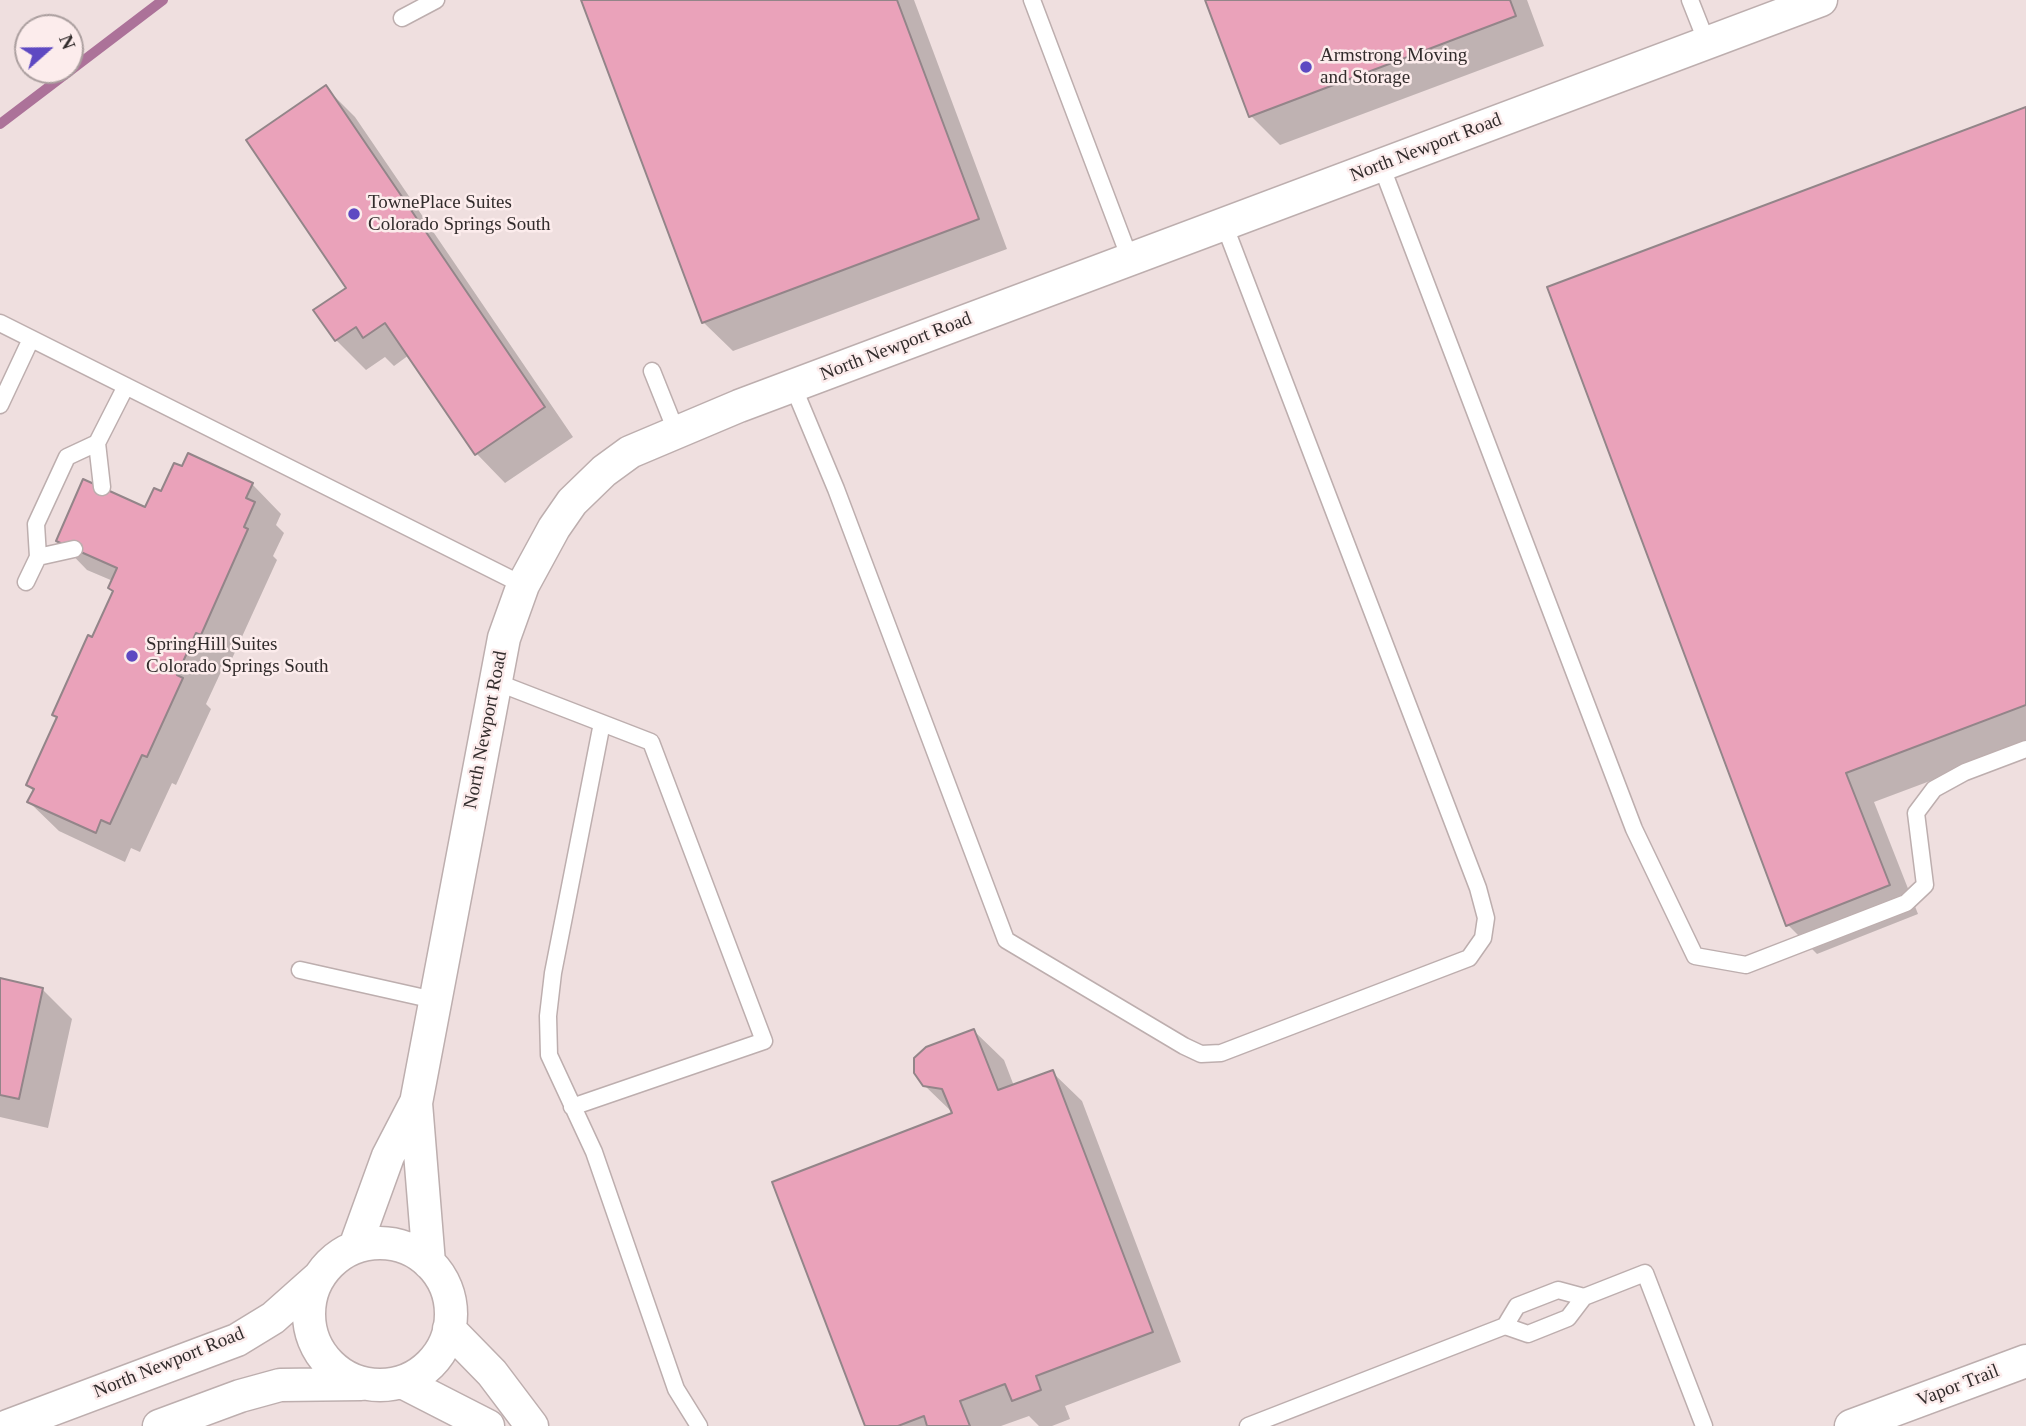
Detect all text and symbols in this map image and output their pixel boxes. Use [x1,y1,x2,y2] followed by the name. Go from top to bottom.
[14,14,84,84] north arrow
[55,32,79,52] text: N
[1320,45,1467,89] place label: Armstrong Moving and Storage
[1298,59,1314,75] marker: Armstrong Moving and Storage
[1347,109,1505,187] street label: North Newport Road
[368,192,551,236] place label: TownePlace Suites Colorado Springs South
[346,206,362,222] marker: TownePlace Suites Colorado Springs South
[817,308,975,386] street label: North Newport Road
[146,634,329,678] place label: SpringHill Suites Colorado Springs South
[124,648,140,664] marker: SpringHill Suites Colorado Springs South
[460,649,512,811] street label: North Newport Road
[90,1322,248,1404] street label: North Newport Road
[1914,1360,2002,1412] street label: Vapor Trail

